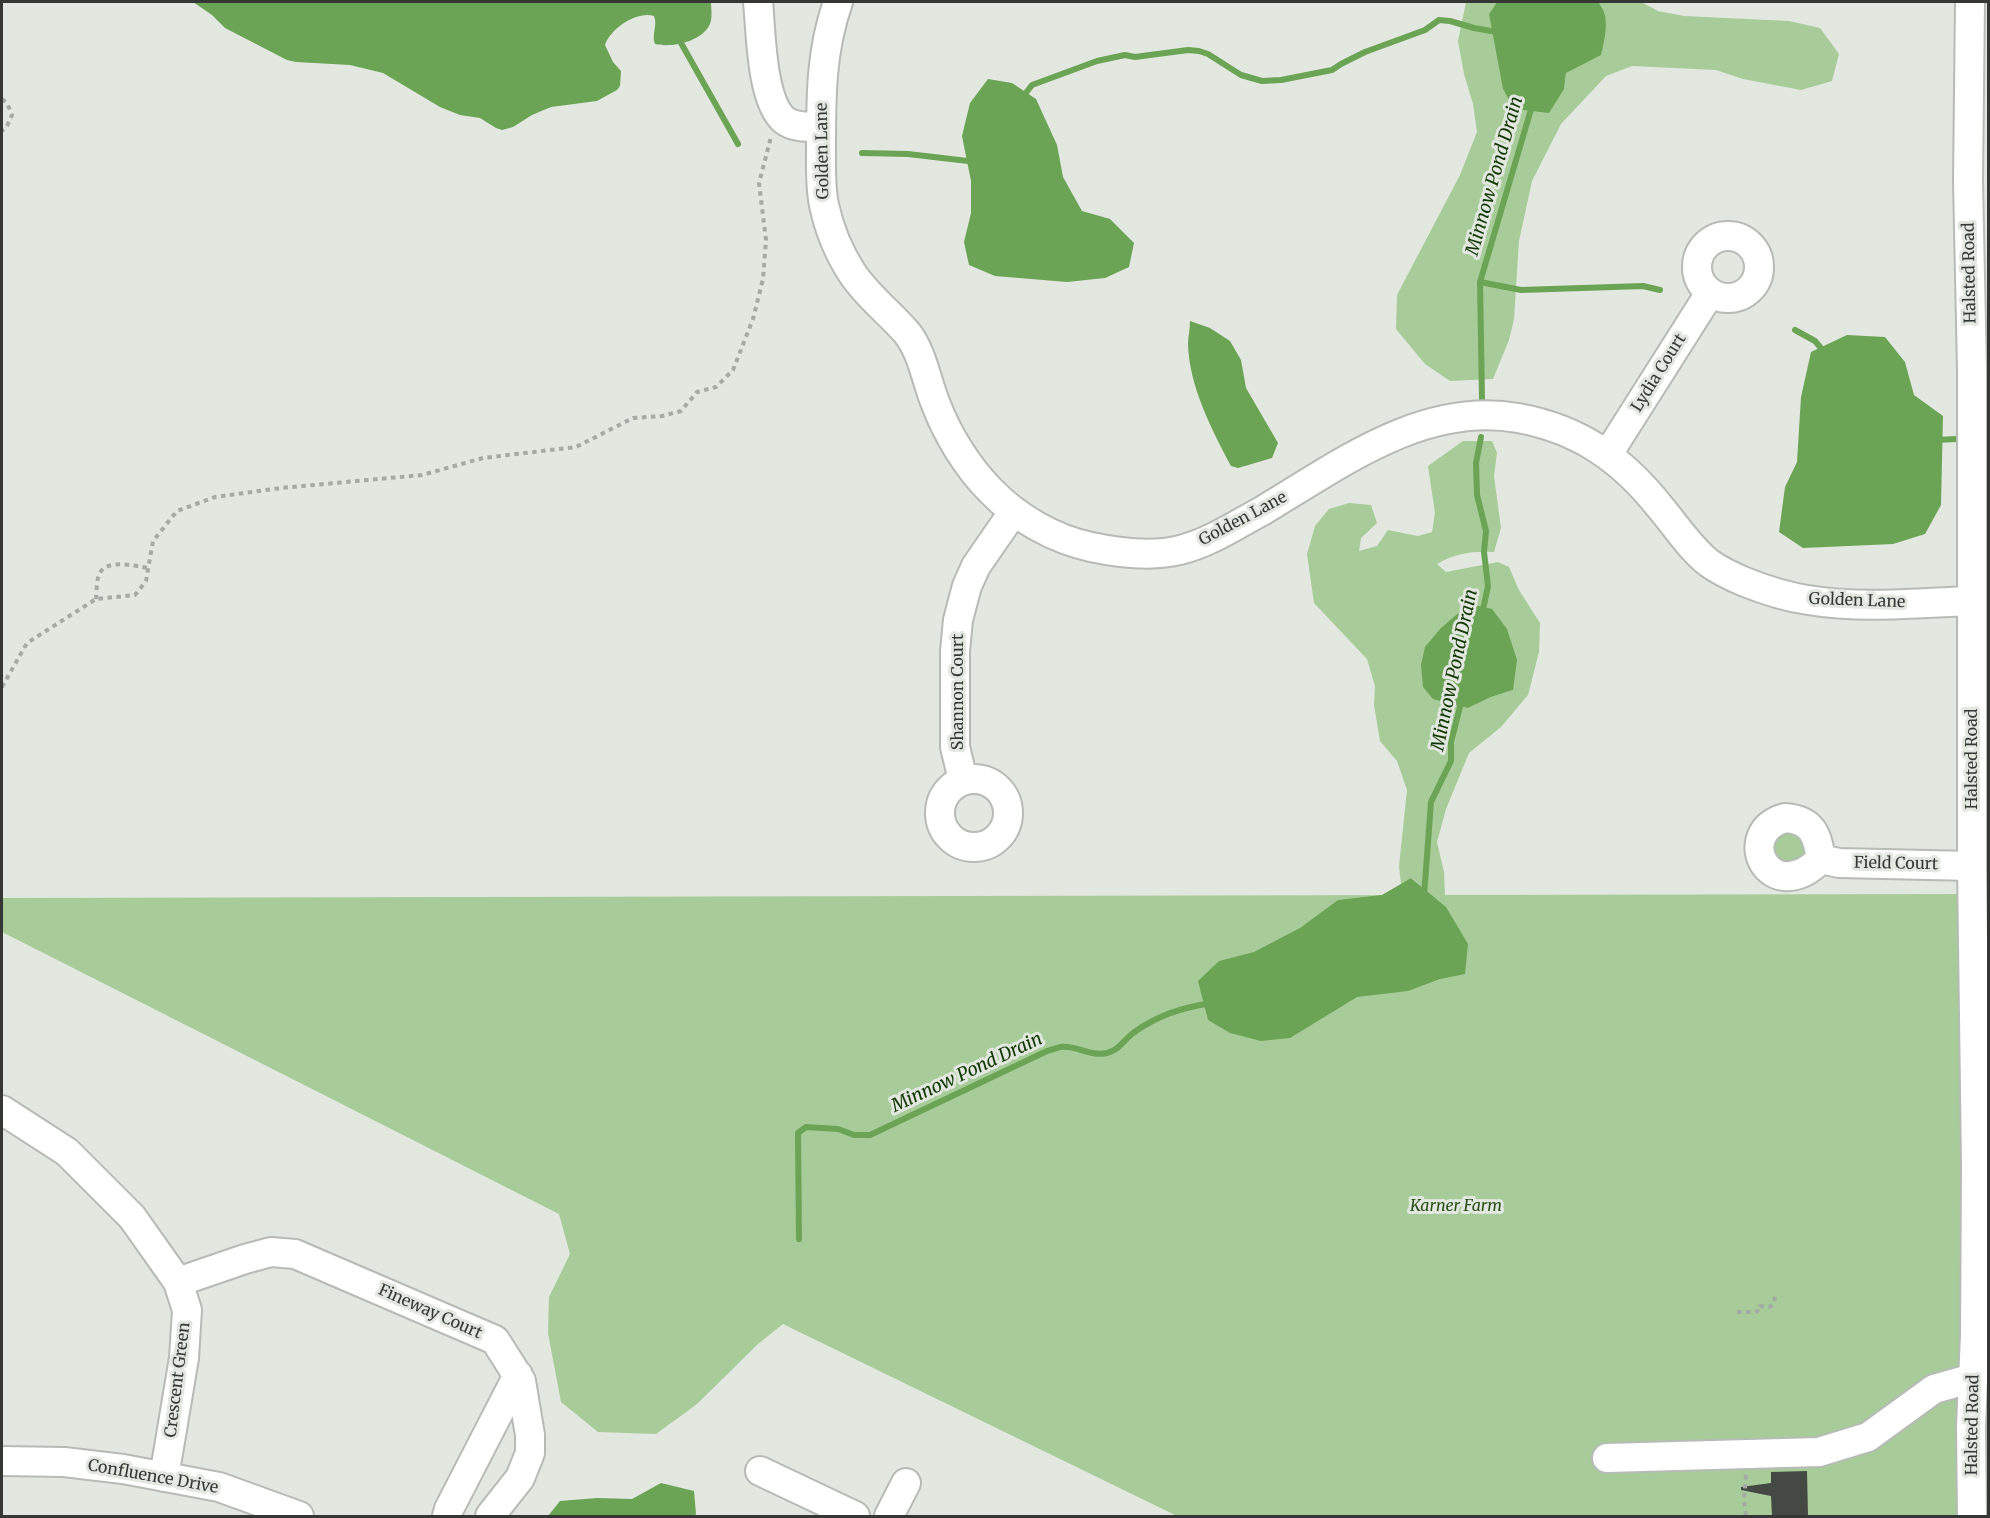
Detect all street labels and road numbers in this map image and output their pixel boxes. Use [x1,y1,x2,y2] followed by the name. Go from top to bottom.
[813,103,833,199] street label: Golden Lane
[1960,222,1980,324] street label: Halsted Road
[1627,330,1691,416] street label: Lydia Court
[1196,488,1290,550] street label: Golden Lane
[1808,590,1906,612] street label: Golden Lane
[948,634,968,750] street label: Shannon Court
[1962,708,1982,810] street label: Halsted Road
[1854,854,1938,874] street label: Field Court
[375,1281,485,1343] street label: Fineway Court
[161,1321,195,1439] street label: Crescent Green
[1963,1374,1983,1476] street label: Halsted Road
[86,1456,220,1498] street label: Confluence Drive

